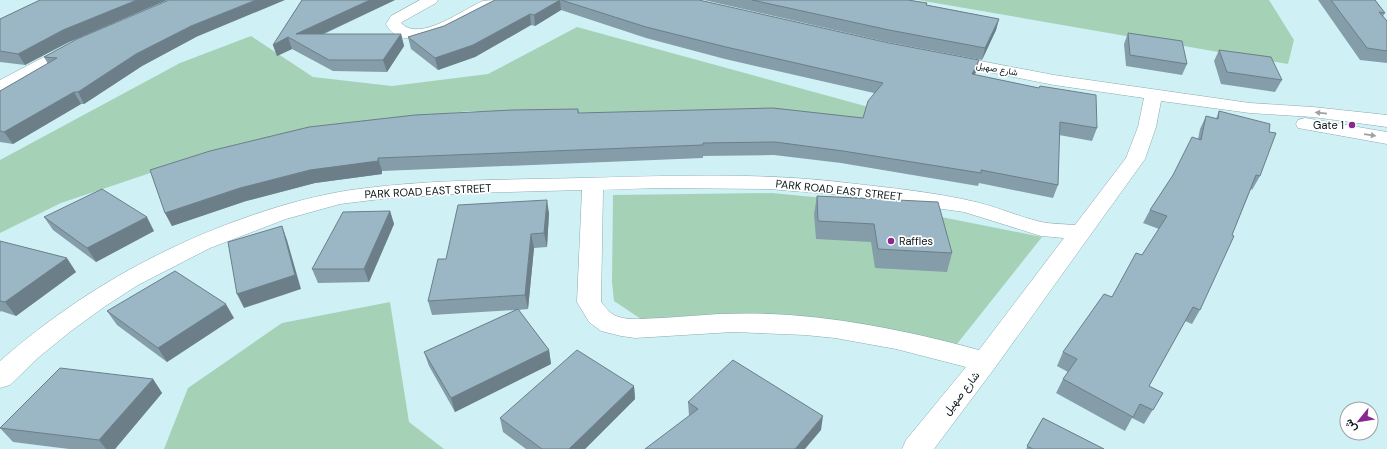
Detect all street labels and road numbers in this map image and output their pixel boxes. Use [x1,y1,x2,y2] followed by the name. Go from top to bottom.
[975,59,1019,79] street label: شارع صهيل
[775,176,903,204] street label: PARK ROAD EAST STREET
[364,181,492,201] street label: PARK ROAD EAST STREET
[940,368,983,418] street label: شارع صهيل

